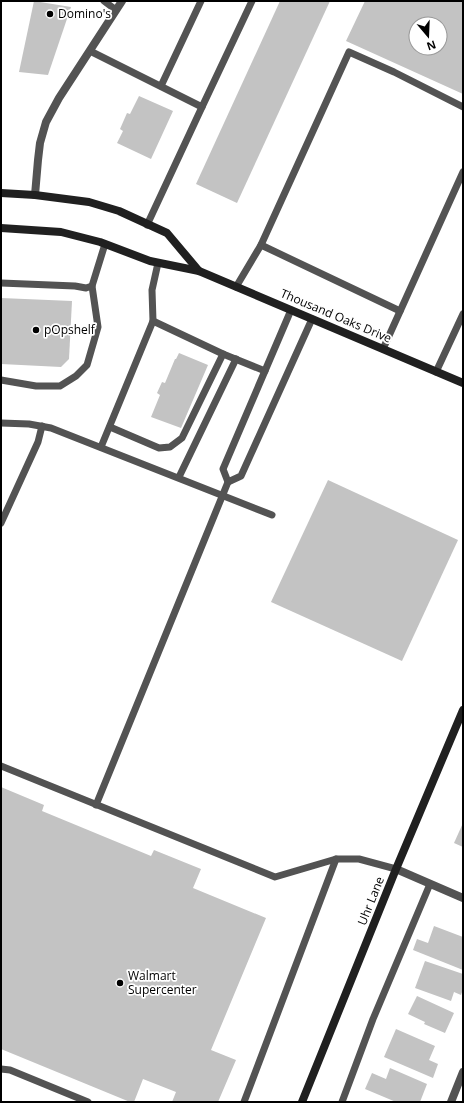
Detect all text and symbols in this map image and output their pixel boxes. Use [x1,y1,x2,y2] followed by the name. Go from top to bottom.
[58,5,111,22] place label: Domino's
[45,9,55,19] marker: Domino's
[408,16,448,56] north arrow
[425,37,438,54] text: N
[278,284,395,347] street label: Thousand Oaks Drive
[44,321,96,338] place label: pOpshelf
[31,325,41,335] marker: pOpshelf
[353,874,388,928] street label: Uhr Lane
[128,967,197,998] place label: Walmart Supercenter
[115,978,125,988] marker: Walmart Supercenter

